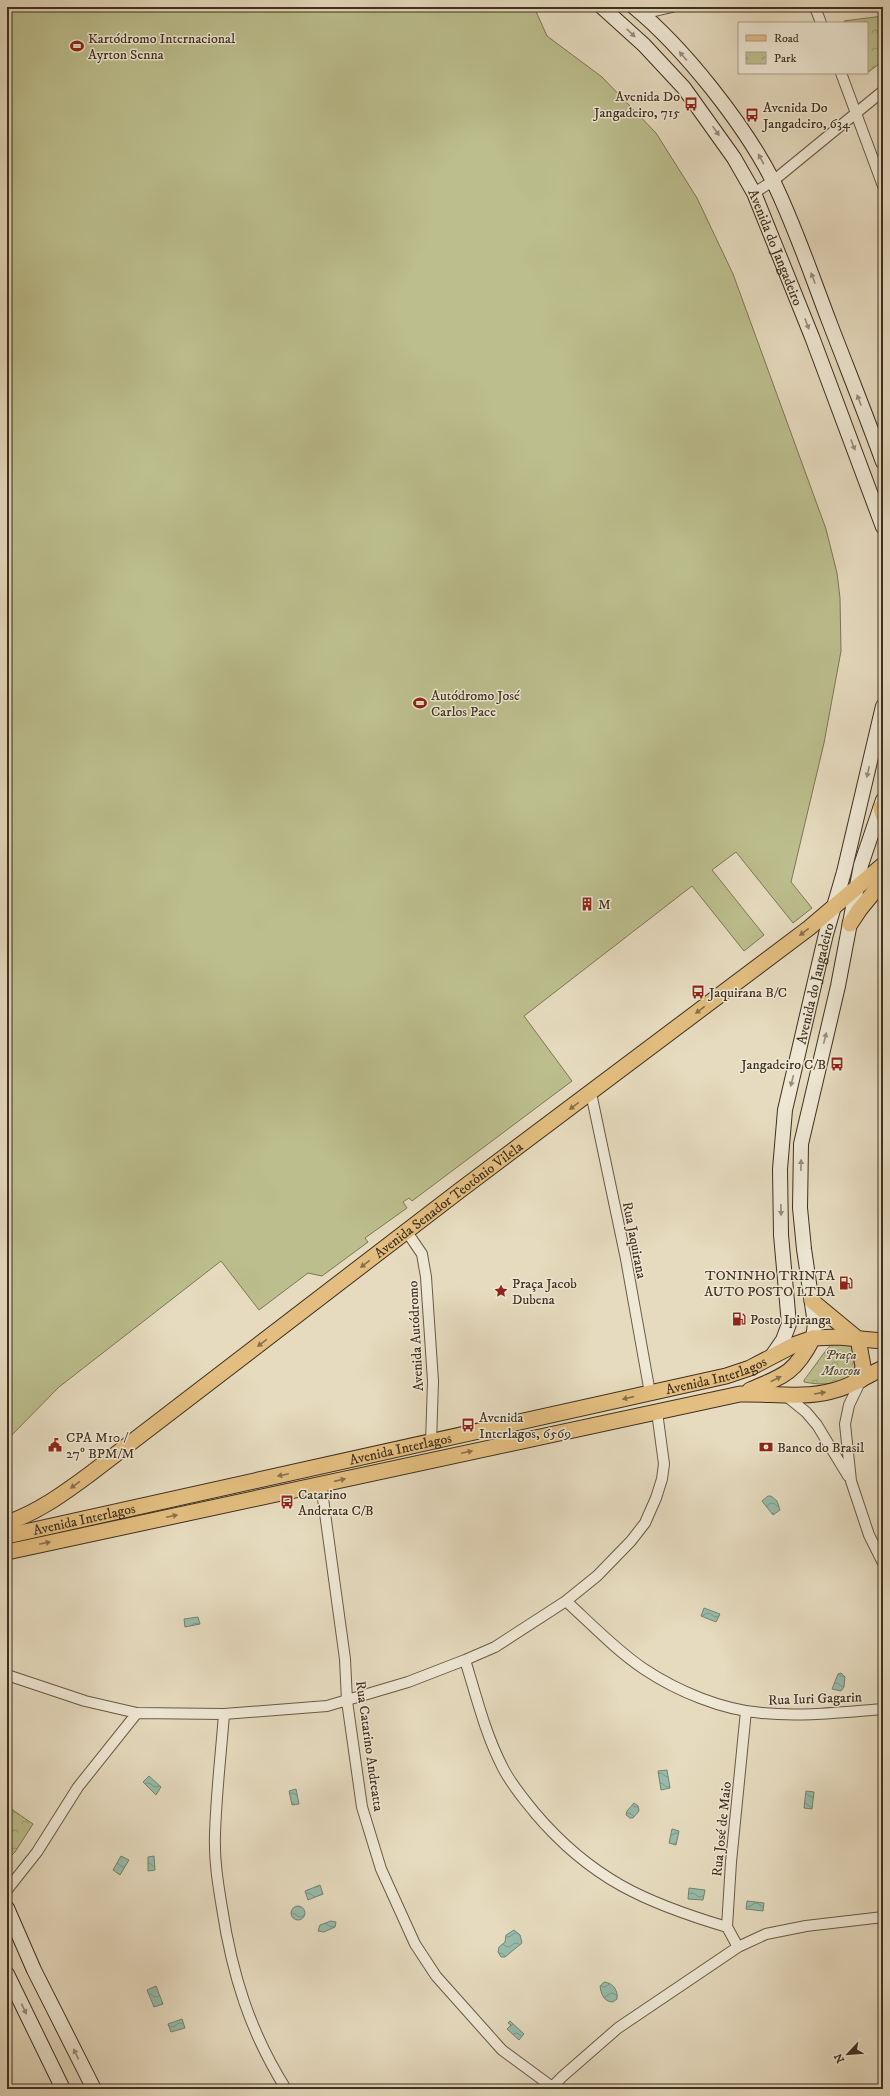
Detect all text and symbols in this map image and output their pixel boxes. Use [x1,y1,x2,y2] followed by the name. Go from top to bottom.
[738,22,868,74] legend
[626,28,636,38] one-way arrow
[88,30,236,64] place label: Kartódromo Internacional Ayrton Senna
[774,31,799,46] text: Road
[69,38,85,54] sports icon: Kartódromo Internacional Ayrton Senna
[678,51,687,61] one-way arrow
[774,51,796,66] text: Park
[592,88,680,122] place label: Avenida Do Jangadeiro, 715
[683,96,699,112] bus stop icon: Avenida Do Jangadeiro, 715
[761,99,851,133] place label: Avenida Do Jangadeiro, 634
[744,107,760,123] bus stop icon: Avenida Do Jangadeiro, 634
[712,126,720,136] one-way arrow
[757,153,764,165] one-way arrow
[743,187,806,309] street label: Avenida do Jangadeiro
[809,272,815,284] one-way arrow
[804,318,810,329] one-way arrow
[856,393,862,405] one-way arrow
[851,440,857,452] one-way arrow
[431,687,520,721] place label: Autódromo José Carlos Pace
[412,695,428,711] sports icon: Autódromo José Carlos Pace
[864,765,870,778] one-way arrow
[579,896,595,912] building icon: M
[598,896,611,914] place label: M
[793,921,839,1046] street label: Avenida do Jangadeiro
[798,928,809,936] one-way arrow
[690,984,706,1000] bus stop icon: Jaquirana B/C
[707,984,787,1002] place label: Jaquirana B/C
[695,1006,705,1014] one-way arrow
[822,1032,828,1044] one-way arrow
[739,1056,826,1074] place label: Jangadeiro C/B
[829,1056,845,1072] bus stop icon: Jangadeiro C/B
[789,1075,795,1087] one-way arrow
[569,1102,579,1110] one-way arrow
[371,1138,527,1263] street label: Avenida Senador Teotônio Vilela
[797,1159,804,1171] one-way arrow
[618,1200,650,1280] street label: Rua Jaquirana
[778,1204,784,1217] one-way arrow
[360,1260,371,1268] one-way arrow
[704,1267,836,1301] place label: TONINHO TRINTA AUTO POSTO LTDA
[512,1275,577,1309] place label: Praça Jacob Dubena
[838,1275,854,1291] fuel station icon: TONINHO TRINTA AUTO POSTO LTDA
[404,1280,428,1392] street label: Avenida Autódromo
[493,1283,509,1299] place icon: Praça Jacob Dubena
[731,1311,747,1327] fuel station icon: Posto Ipiranga
[750,1311,831,1329] place label: Posto Ipiranga
[256,1339,267,1347] one-way arrow
[820,1346,861,1380] park label: Praça Moscou
[664,1353,770,1399] street label: Avenida Interlagos
[770,1375,781,1382] one-way arrow
[814,1390,826,1396] one-way arrow
[622,1395,634,1401] one-way arrow
[479,1409,571,1443] place label: Avenida Interlagos, 6569
[460,1417,476,1433] bus stop icon: Avenida Interlagos, 6569
[66,1429,134,1463] place label: CPA M10 / 27º BPM/M
[348,1429,454,1470] street label: Avenida Interlagos
[47,1437,63,1453] public building icon: CPA M10 / 27º BPM/M
[758,1439,774,1455] bank icon: Banco do Brasil
[777,1439,865,1457] place label: Banco do Brasil
[461,1449,474,1455] one-way arrow
[276,1472,289,1478] one-way arrow
[334,1476,346,1482] one-way arrow
[69,1481,80,1489] one-way arrow
[298,1486,374,1520] place label: Catarino Anderata C/B
[279,1494,295,1510] bus stop icon: Catarino Anderata C/B
[31,1500,138,1540] street label: Avenida Interlagos
[166,1512,178,1518] one-way arrow
[39,1540,51,1546] one-way arrow
[351,1680,387,1813] street label: Rua Catarino Andreatta
[768,1688,863,1710] street label: Rua Iuri Gagarin
[708,1780,736,1878] street label: Rua José de Maio
[21,2003,27,2014] one-way arrow
[828,2034,868,2074] north arrow
[73,2049,79,2060] one-way arrow
[832,2051,848,2065] text: N

